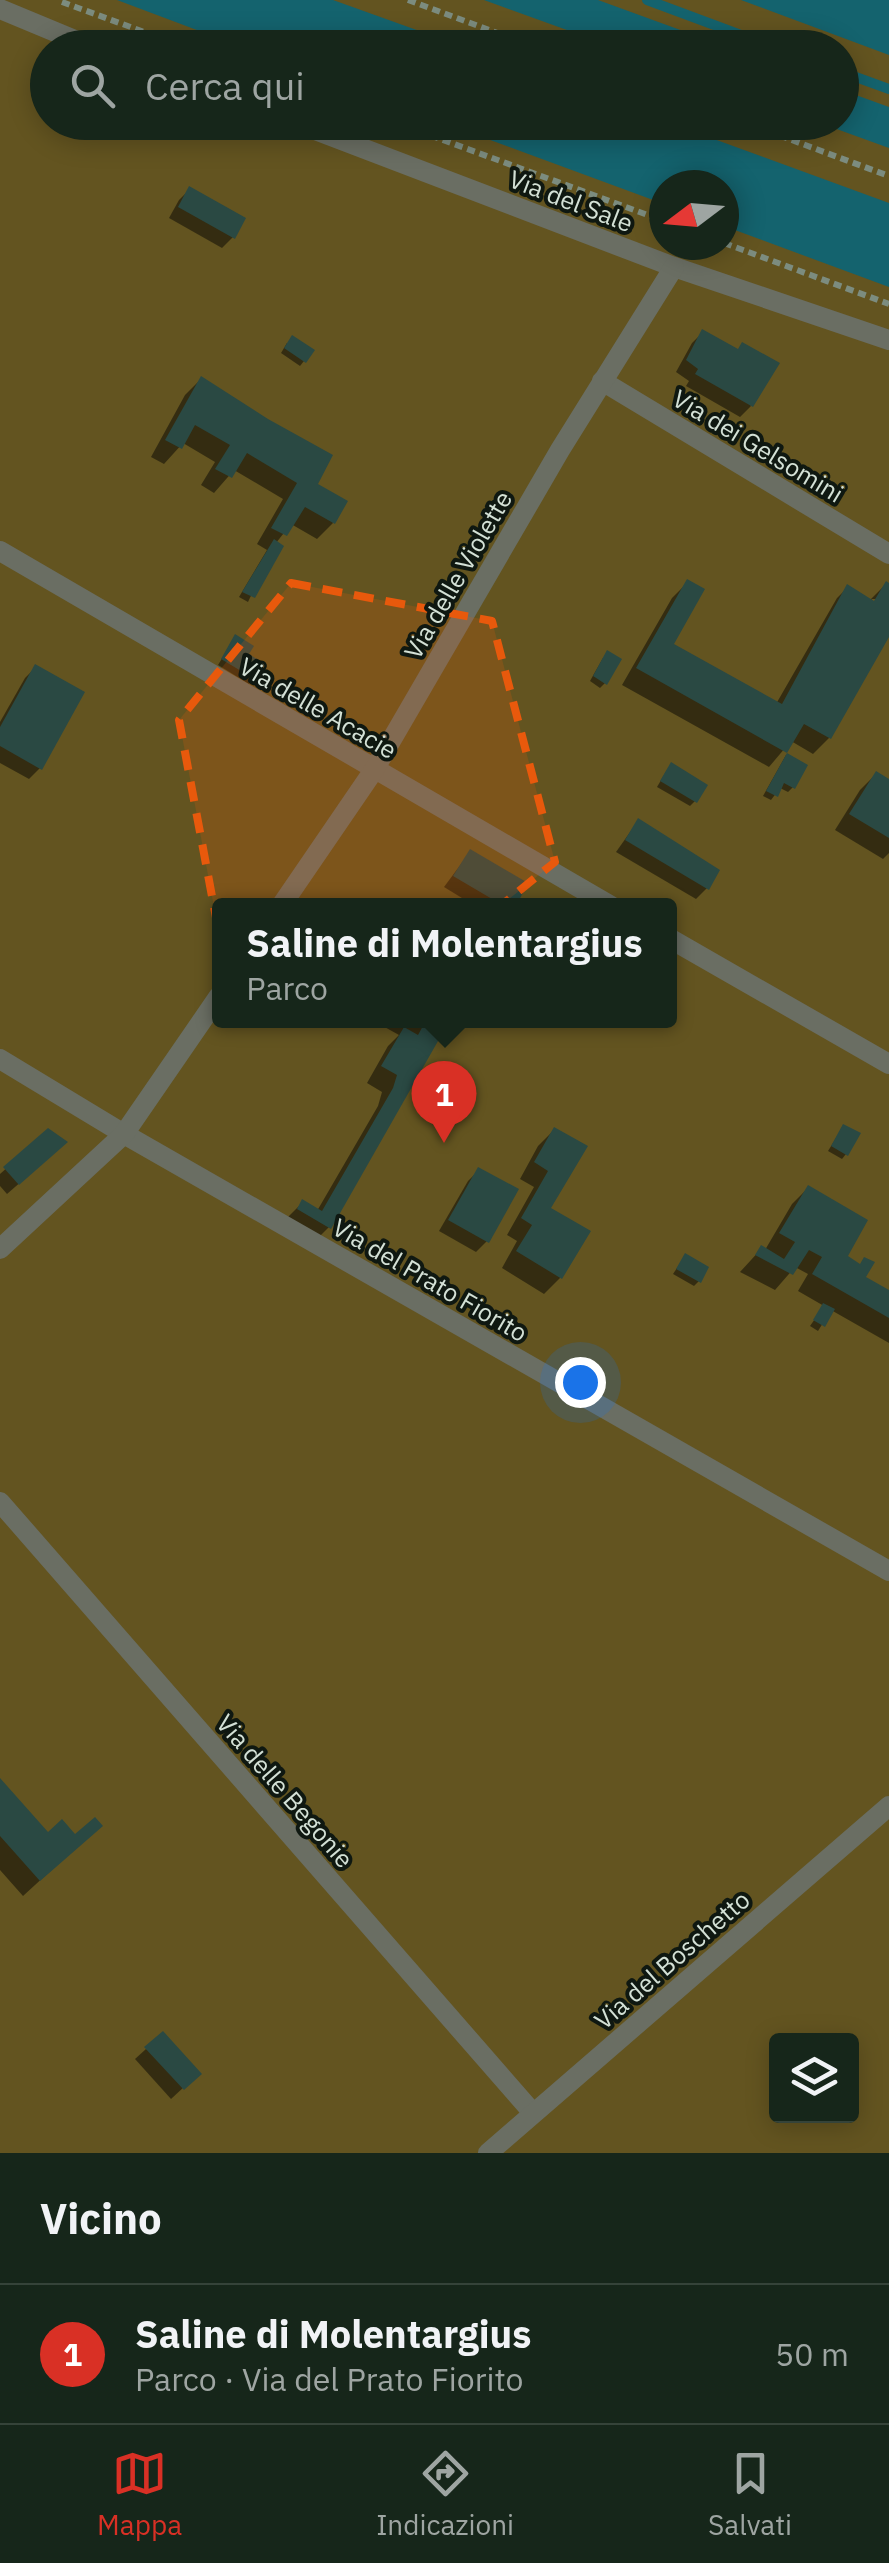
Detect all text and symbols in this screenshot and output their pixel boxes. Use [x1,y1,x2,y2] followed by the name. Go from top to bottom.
[30,30,859,140] search box
[65,58,120,113] icon: search
[145,61,305,110] text: Cerca qui
[505,162,638,239] street label: Via del Sale
[649,170,739,260] north arrow
[667,382,850,510] street label: Via dei Gelsomini
[396,485,519,665] street label: Via delle Violette
[234,649,403,766] street label: Via delle Acacie
[212,898,677,1028] popup
[246,918,643,967] text: Saline di Molentargius
[246,967,328,1009] text: Parco
[412,1060,476,1143] pin: 1
[327,1210,534,1349] street label: Via del Prato Fiorito
[555,1357,606,1408] your location
[210,1707,361,1874] street label: Via delle Begonie
[587,1883,756,2036] street label: Via del Boschetto
[769,2033,859,2123] map controls
[769,2033,859,2123] button: layers
[40,2191,162,2246] text: Vicino
[135,2309,531,2358] text: Saline di Molentargius
[63,2333,82,2375] text: 1
[775,2333,849,2375] text: 50 m
[135,2358,524,2400] text: Parco · Via del Prato Fiorito
[97,2446,182,2543] tab: Mappa
[376,2446,514,2543] tab: Indicazioni
[708,2446,792,2543] tab: Salvati

